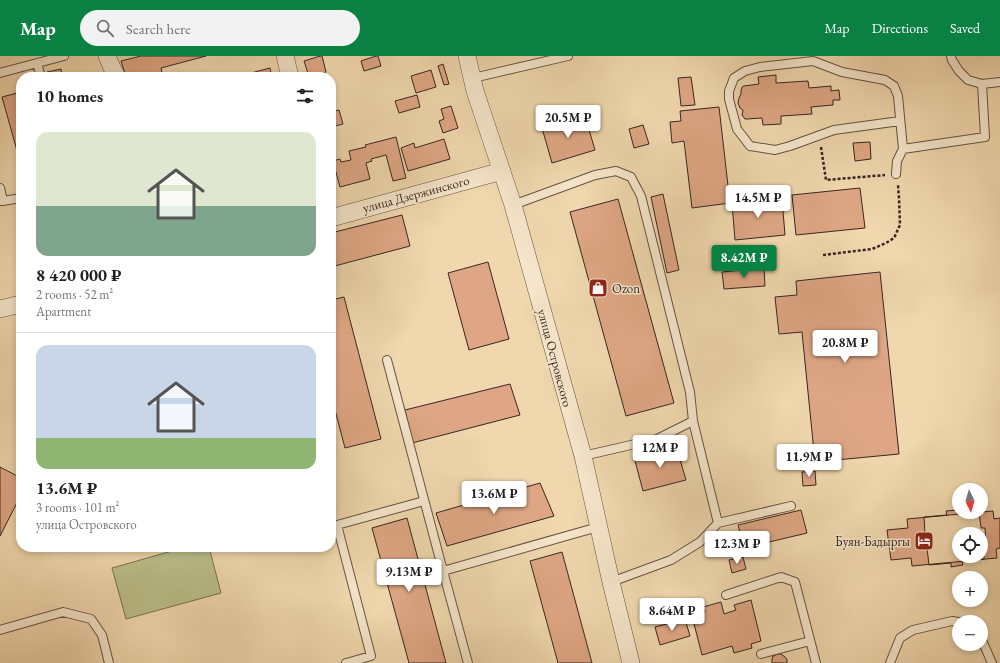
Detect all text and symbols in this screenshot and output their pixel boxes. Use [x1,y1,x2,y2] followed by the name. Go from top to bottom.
[80,10,360,46] search box
[20,16,56,41] text: Map
[94,17,116,39] icon: search
[126,19,191,38] text: Search here
[824,19,850,37] text: Map
[872,19,928,37] text: Directions
[950,19,980,37] text: Saved
[36,85,103,107] text: 10 homes
[294,85,316,107] icon: filters
[531,105,605,139] pin: 20.5M ₽
[545,109,591,126] text: 20.5M ₽
[140,158,212,230] icon: home
[361,172,471,216] street label: улица Дзержинского
[721,185,795,219] pin: 14.5M ₽
[735,189,781,206] text: 14.5M ₽
[707,245,781,279] pin: 8.42M ₽
[721,249,767,266] text: 8.42M ₽
[36,264,122,286] text: 8 420 000 ₽
[587,277,609,299] shop icon: Ozon
[612,280,640,297] place label: Ozon
[36,286,113,303] text: 2 rooms · 52 m²
[36,303,91,320] text: Apartment
[534,307,576,409] street label: улица Островского
[808,330,882,364] pin: 20.8M ₽
[822,334,868,351] text: 20.8M ₽
[140,371,212,443] icon: home
[632,435,688,469] pin: 12M ₽
[642,439,678,456] text: 12M ₽
[772,444,846,478] pin: 11.9M ₽
[786,448,832,465] text: 11.9M ₽
[36,477,97,499] text: 13.6M ₽
[457,481,531,515] pin: 13.6M ₽
[952,483,988,519] north arrow
[952,483,988,651] map controls
[471,485,517,502] text: 13.6M ₽
[36,499,120,516] text: 3 rooms · 101 m²
[36,516,137,533] text: улица Островского
[952,527,988,563] button: locate
[913,530,935,552] hotel icon: Буян-Бадыргы
[700,531,774,565] pin: 12.3M ₽
[835,533,910,550] place label: Буян-Бадыргы
[714,535,760,552] text: 12.3M ₽
[372,559,446,593] pin: 9.13M ₽
[386,563,432,580] text: 9.13M ₽
[952,571,988,607] button: +
[635,598,709,632] pin: 8.64M ₽
[649,602,695,619] text: 8.64M ₽
[952,615,988,651] button: −

